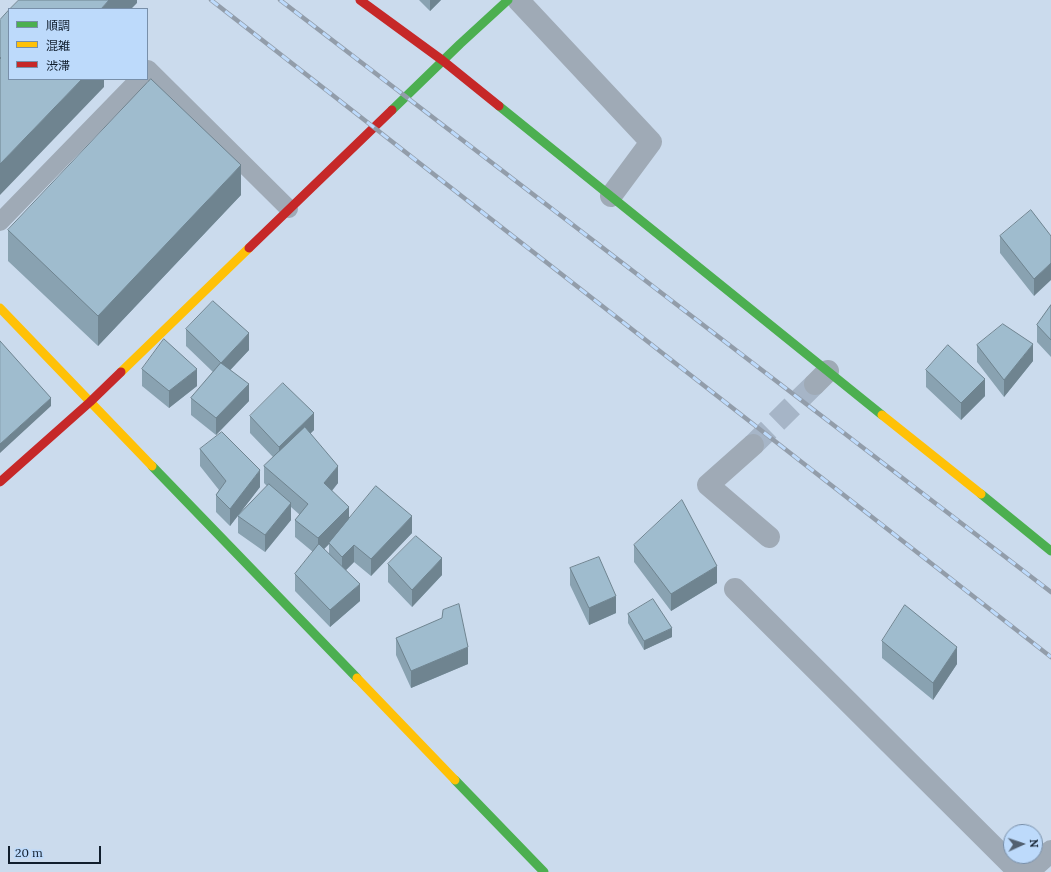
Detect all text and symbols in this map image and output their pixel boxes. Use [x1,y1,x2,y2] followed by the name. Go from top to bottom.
[8,8,148,80] legend
[46,18,70,33] text: 順調
[46,38,70,53] text: 混雑
[46,58,70,73] text: 渋滞
[1003,824,1043,864] north arrow
[10,838,103,864] scale bar
[1027,839,1041,848] text: N
[15,845,43,860] text: 20 m

